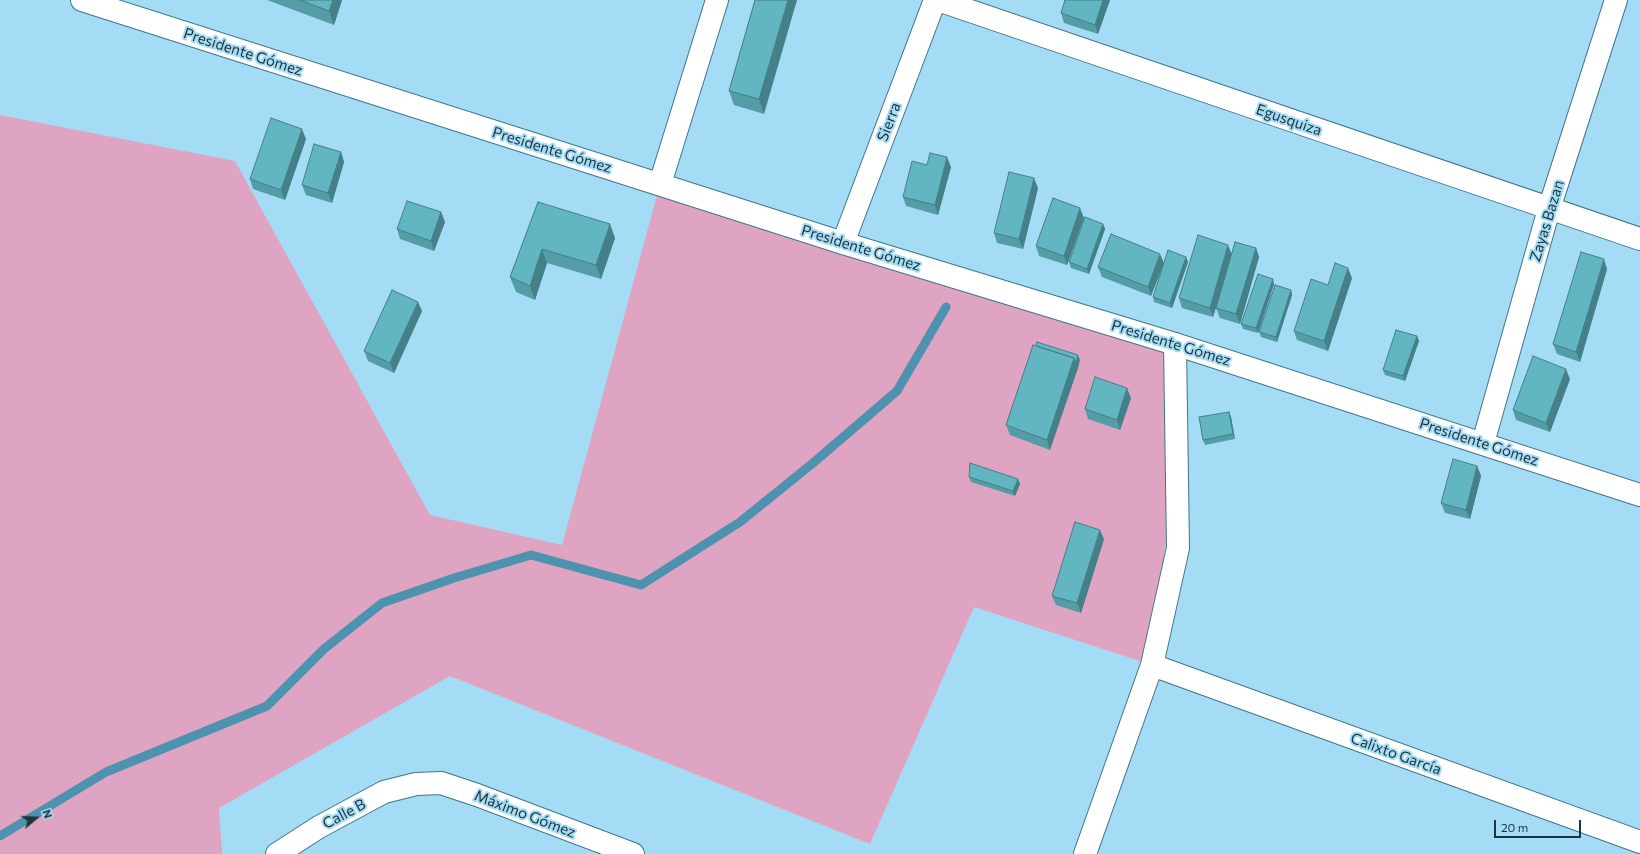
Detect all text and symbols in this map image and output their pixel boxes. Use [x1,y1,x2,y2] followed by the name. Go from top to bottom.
[181,24,305,80] street label: Presidente Gómez
[873,100,905,144] street label: Sierra
[1254,100,1324,140] street label: Egusquiza
[490,123,614,177] street label: Presidente Gómez
[1526,178,1568,264] street label: Zayas Bazan
[799,221,923,275] street label: Presidente Gómez
[1109,316,1233,370] street label: Presidente Gómez
[1417,414,1541,470] street label: Presidente Gómez
[1348,729,1444,779] street label: Calixto García
[472,786,578,842] street label: Máximo Gómez
[319,795,369,833] street label: Calle B
[16,798,56,838] north arrow
[40,808,55,820] text: N
[1496,812,1583,838] scale bar
[1501,820,1528,834] text: 20 m

